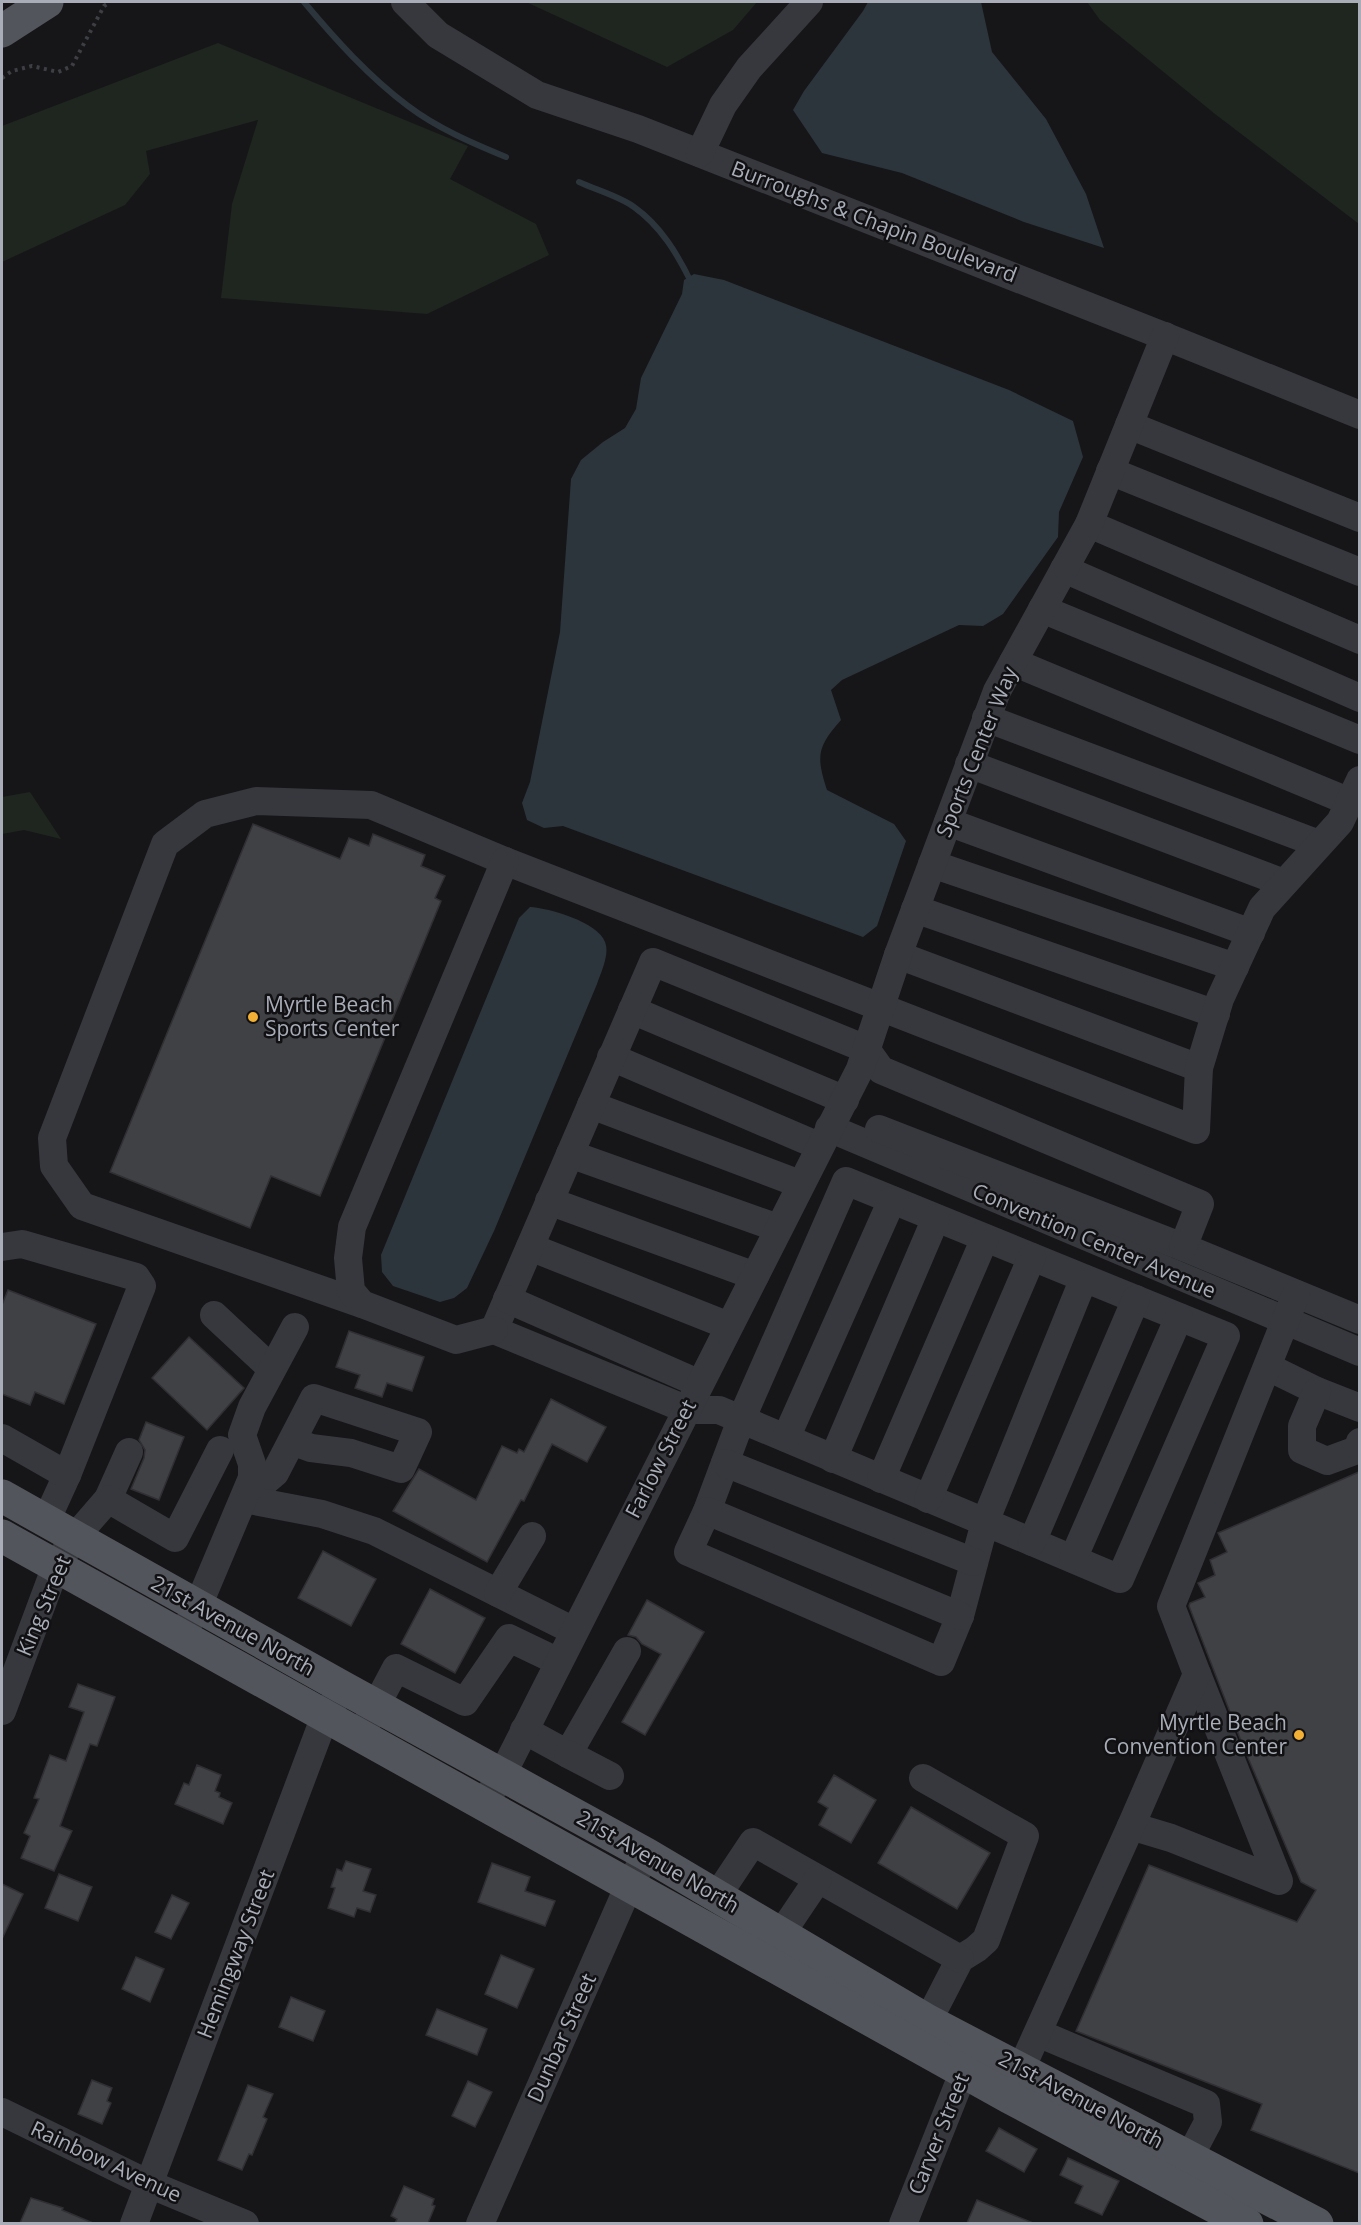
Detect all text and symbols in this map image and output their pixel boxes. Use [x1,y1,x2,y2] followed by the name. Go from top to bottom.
[728,154,1021,289] street label: Burroughs & Chapin Boulevard
[929,662,1023,841] street label: Sports Center Way
[265,990,400,1042] place label: Myrtle Beach Sports Center
[246,1010,260,1024] marker: Myrtle Beach Sports Center
[968,1176,1220,1304] street label: Convention Center Avenue
[618,1395,702,1523] street label: Farlow Street
[9,1551,77,1660] street label: King Street
[147,1569,320,1682] street label: 21st Avenue North
[1104,1708,1287,1760] place label: Myrtle Beach Convention Center
[1292,1728,1306,1742] marker: Myrtle Beach Convention Center
[572,1803,745,1919] street label: 21st Avenue North
[190,1865,280,2042] street label: Hemingway Street
[520,1969,602,2106] street label: Dunbar Street
[994,2044,1169,2154] street label: 21st Avenue North
[901,2069,975,2198] street label: Carver Street
[27,2114,186,2208] street label: Rainbow Avenue

